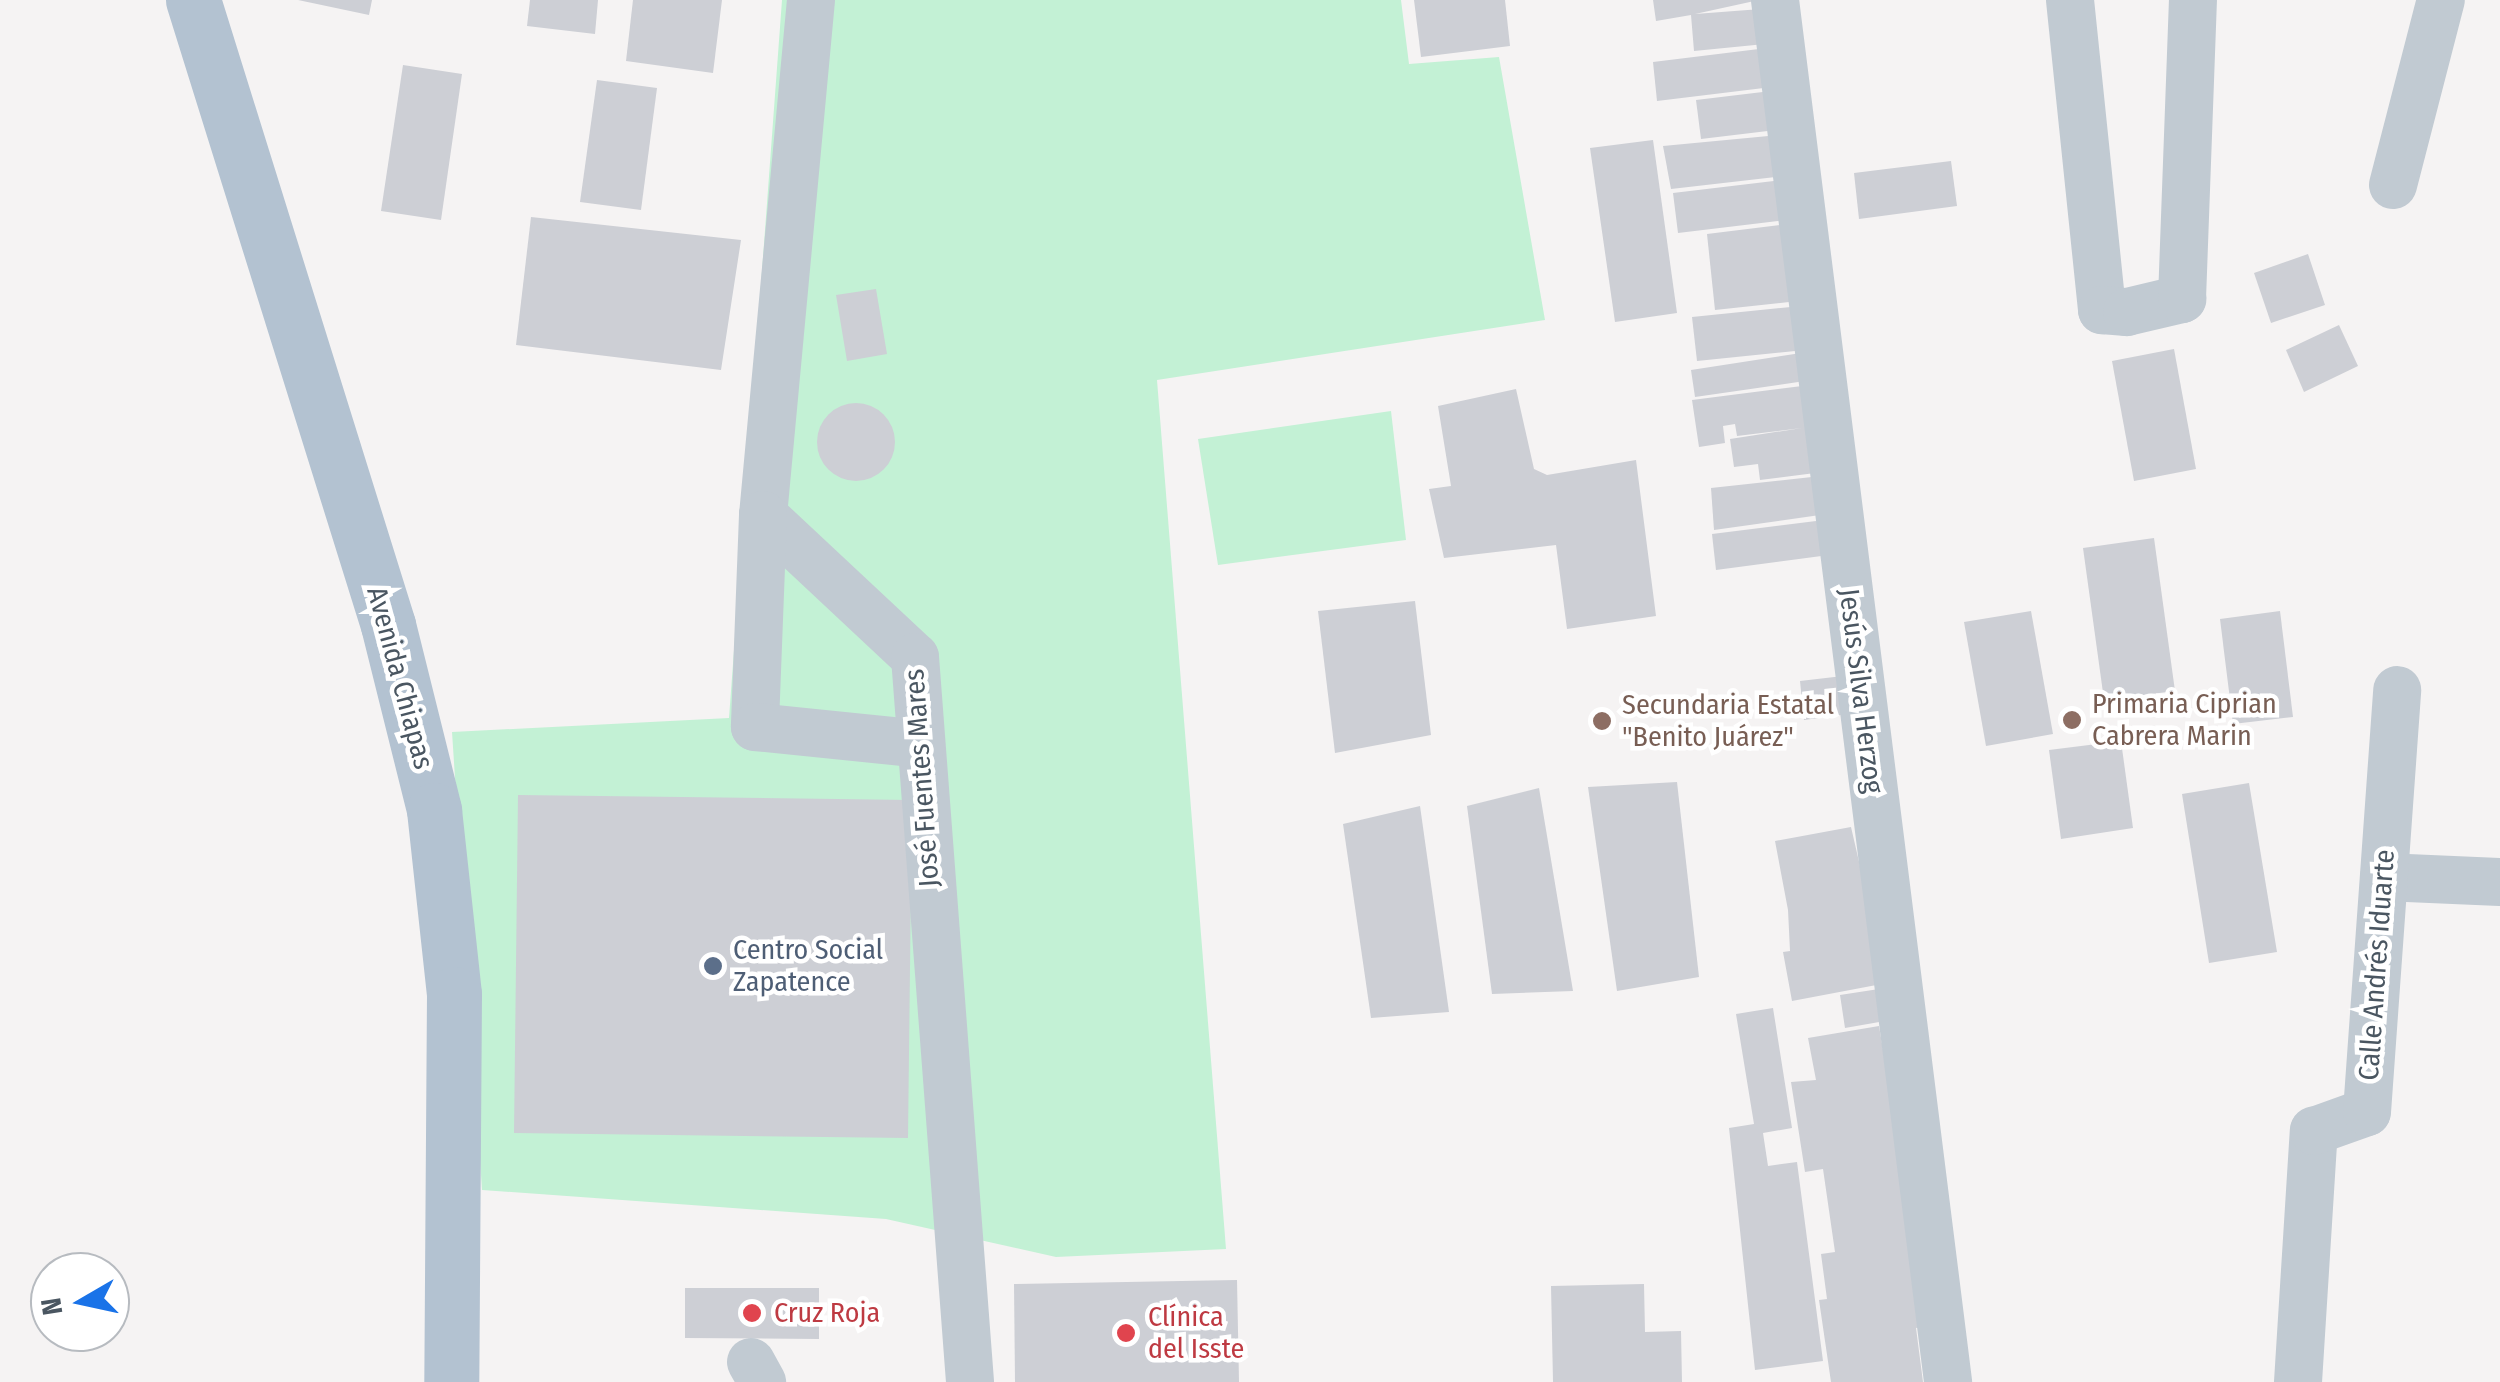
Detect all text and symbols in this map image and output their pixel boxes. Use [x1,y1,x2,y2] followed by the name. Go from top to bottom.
[359,583,441,773] street label: Avenida Chiapas
[1832,587,1890,795] street label: Jesús Silva Herzog
[898,668,946,888] street label: José Fuentes Mares
[2092,687,2277,753] place label: Primaria Ciprian Cabrera Marin
[1622,688,1834,754] place label: Secundaria Estatal "Benito Juárez"
[2061,709,2083,731] marker: Primaria Ciprian Cabrera Marin
[1591,710,1613,732] marker: Secundaria Estatal "Benito Juárez"
[2352,848,2402,1082] street label: Calle Andrés Iduarte
[733,933,883,999] place label: Centro Social Zapatence
[702,955,724,977] marker: Centro Social Zapatence
[30,1252,130,1352] north arrow
[34,1296,69,1317] text: N
[774,1296,880,1330] place label: Cruz Roja
[739,1300,765,1326] marker: Cruz Roja
[1148,1300,1244,1366] place label: Clínica del Isste
[1113,1320,1139,1346] marker: Clínica del Isste

